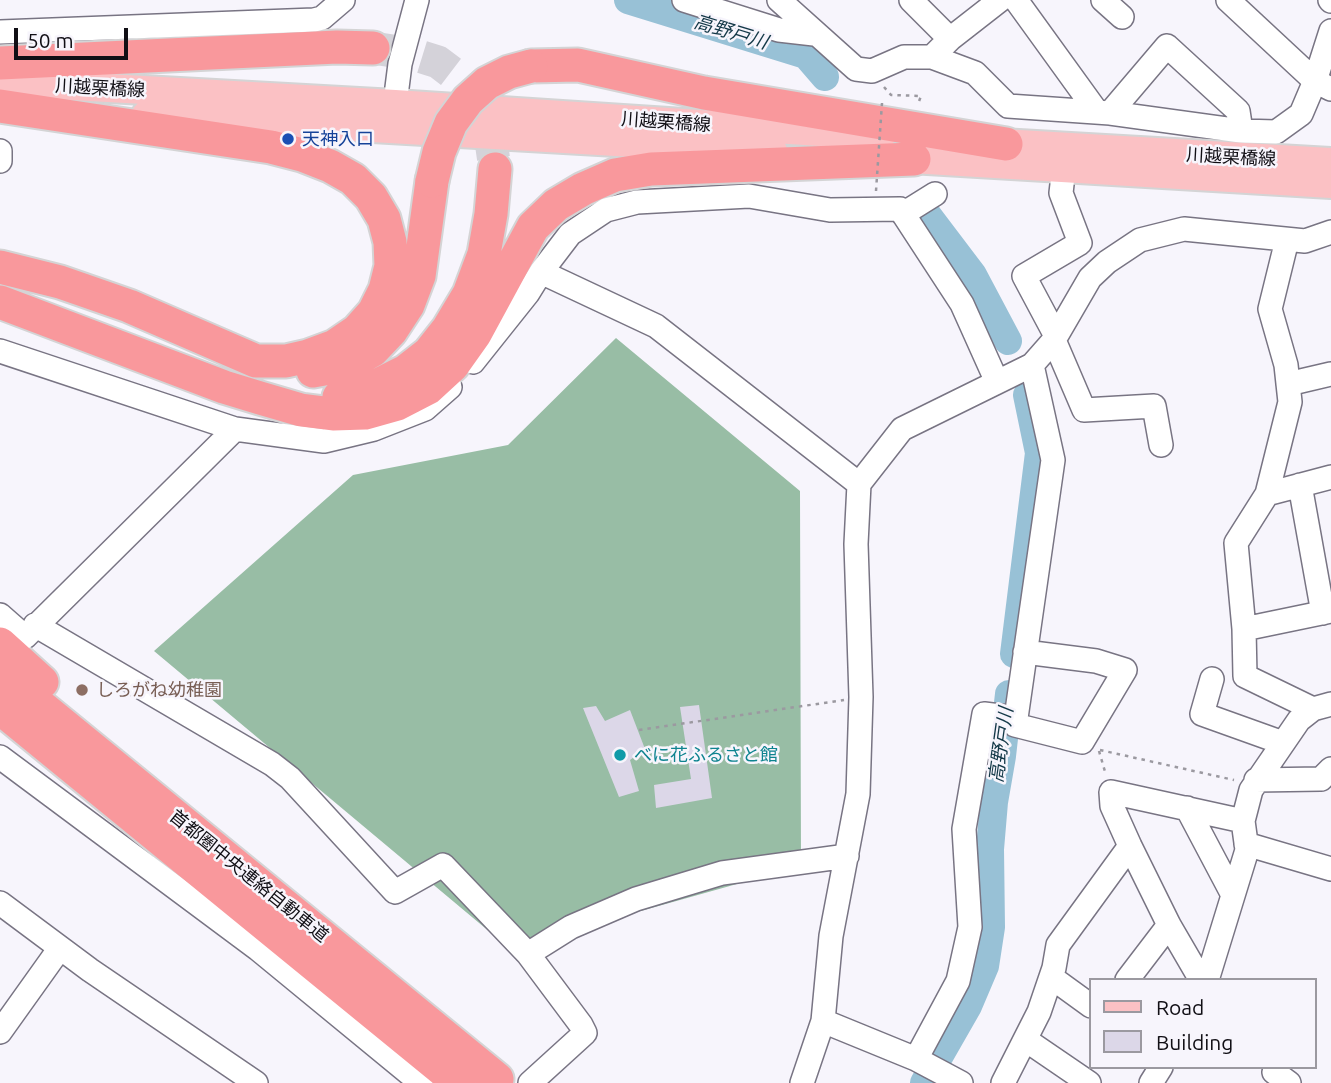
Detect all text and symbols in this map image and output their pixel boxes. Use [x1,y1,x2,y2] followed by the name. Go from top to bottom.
[691,10,771,54] water label: 高野戸川
[18,14,131,58] scale bar
[27,28,74,52] text: 50 m
[54,75,146,101] street label: 川越栗橋線
[620,108,712,136] street label: 川越栗橋線
[302,128,374,150] place label: 天神入口
[280,131,296,147] marker: 天神入口
[1185,144,1277,170] street label: 川越栗橋線
[96,679,222,701] place label: しろがね幼稚園
[74,682,90,698] marker: しろがね幼稚園
[984,706,1018,784] water label: 高野戸川
[634,744,778,766] place label: べに花ふるさと館
[612,747,628,763] marker: べに花ふるさと館
[165,805,333,947] street label: 首都圏中央連絡自動車道
[1090,978,1317,1069] legend
[1156,995,1204,1019] text: Road
[1156,1030,1233,1054] text: Building

